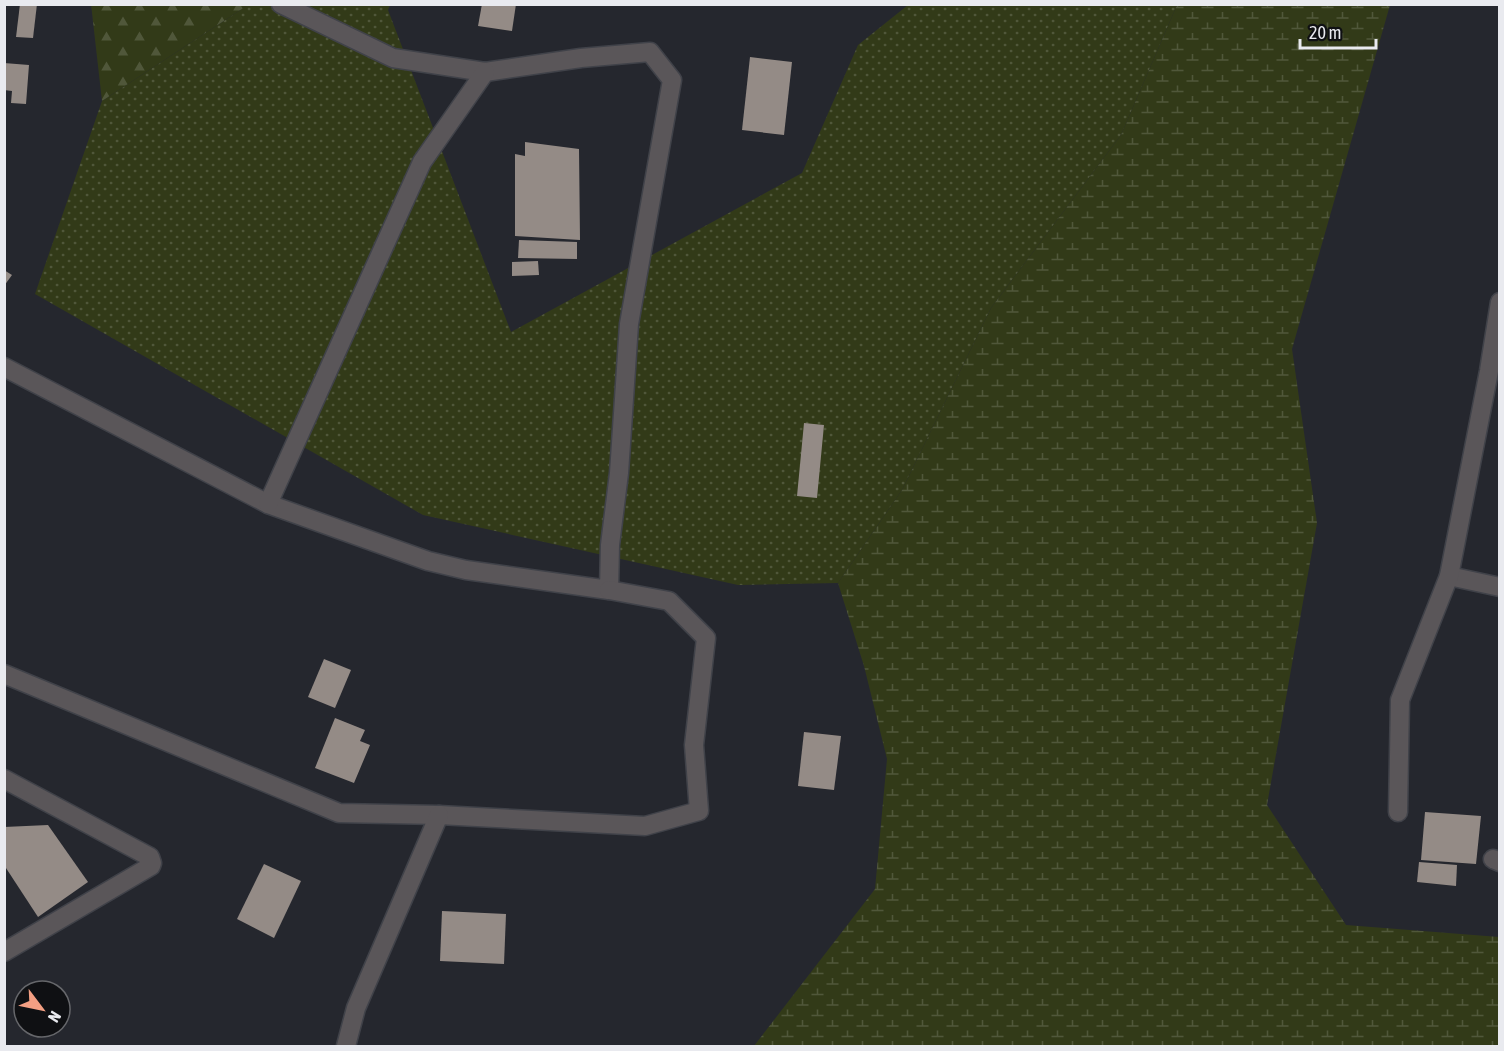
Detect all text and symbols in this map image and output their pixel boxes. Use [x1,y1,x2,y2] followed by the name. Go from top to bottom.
[1300,12,1376,50] scale bar
[1309,22,1341,43] text: 20 m
[12,979,72,1039] north arrow
[45,1008,65,1026] text: N

